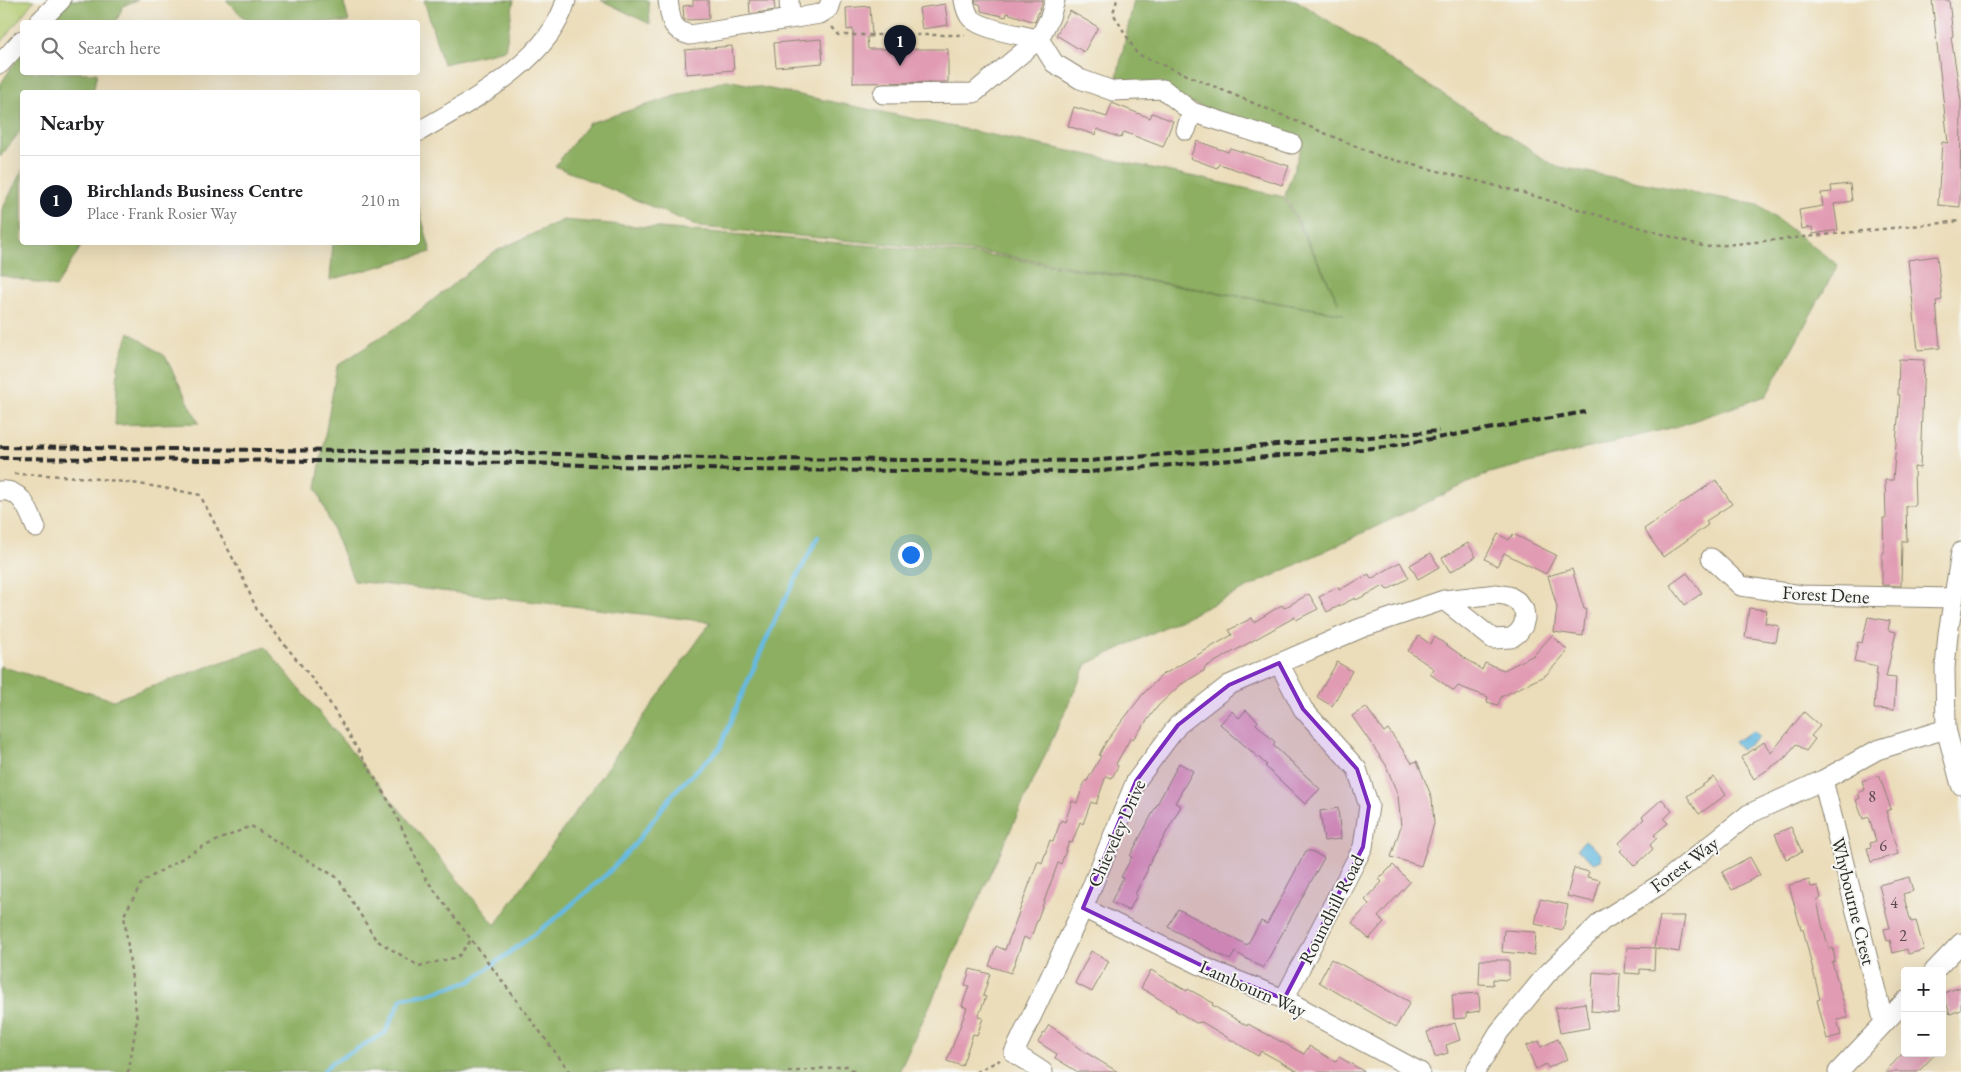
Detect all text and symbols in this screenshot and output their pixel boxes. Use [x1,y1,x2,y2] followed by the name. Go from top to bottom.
[20,20,420,75] search box
[884,25,916,66] pin: 1
[38,34,66,62] icon: search
[78,35,160,60] text: Search here
[40,109,104,136] text: Nearby
[87,178,303,203] text: Birchlands Business Centre
[52,190,60,211] text: 1
[361,190,400,211] text: 210 m
[87,203,237,224] text: Place · Frank Rosier Way
[898,542,924,568] your location
[1782,580,1870,609] street label: Forest Dene
[1082,775,1151,891] street label: Chieveley Drive
[1868,786,1876,807] house number: 8
[1645,830,1724,898] street label: Forest Way
[1826,835,1881,968] street label: Whybourne Crest
[1879,835,1887,856] house number: 6
[1293,850,1370,968] street label: Roundhill Road
[1890,892,1898,913] house number: 4
[1899,925,1907,946] house number: 2
[1196,954,1311,1023] street label: Lambourn Way
[1901,967,1946,1057] map controls
[1901,967,1946,1012] button: +
[1901,1012,1946,1057] button: −

